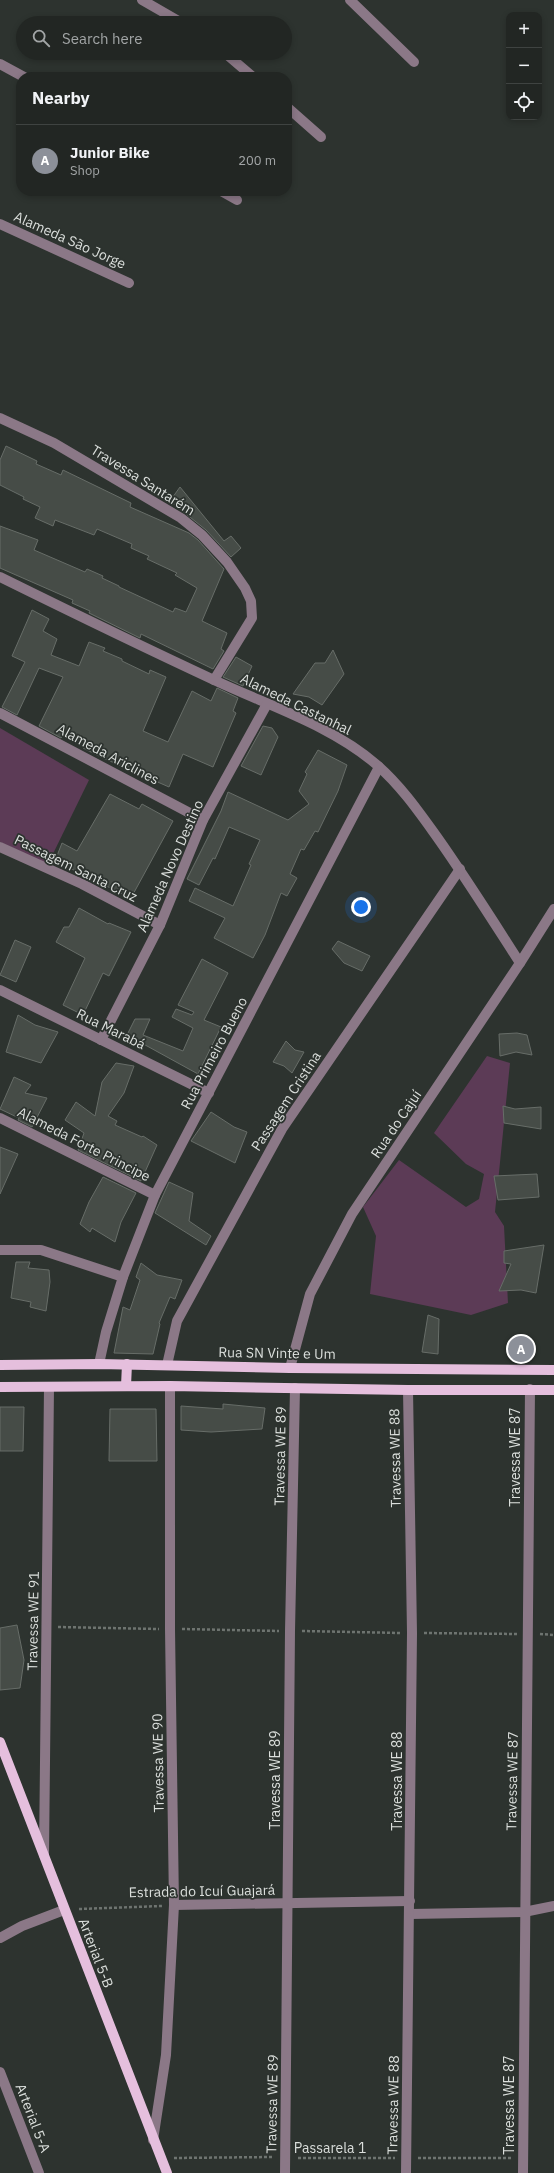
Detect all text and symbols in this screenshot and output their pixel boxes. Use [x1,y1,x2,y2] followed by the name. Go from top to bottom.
[506,12,542,120] map controls
[506,12,542,48] button: +
[16,16,292,60] search box
[30,27,52,49] icon: search
[62,29,142,48] text: Search here
[506,48,542,84] button: −
[506,84,542,120] button: locate
[32,87,90,109] text: Nearby
[70,143,150,162] text: Junior Bike
[41,152,49,169] text: A
[238,152,276,169] text: 200 m
[70,162,100,179] text: Shop
[11,207,129,273] street label: Alameda São Jorge
[88,441,198,519] street label: Travessa Santarém
[237,669,355,739] street label: Alameda Castanhal
[54,719,162,789] street label: Alameda Ariclines
[133,797,207,935] street label: Alameda Novo Destino
[11,830,141,906] street label: Passagem Santa Cruz
[351,897,371,917] your location
[177,994,251,1112] street label: Rua Primeiro Bueno
[73,1005,149,1054] street label: Rua Marabá
[247,1047,325,1154] street label: Passagem Cristina
[367,1086,426,1161] street label: Rua do Cajuí
[15,1103,154,1185] street label: Alameda Forte Principe
[508,1334,534,1364] pin: A
[218,1343,336,1363] street label: Rua SN Vinte e Um
[270,1406,290,1506] street label: Travessa WE 89
[506,1407,524,1507] street label: Travessa WE 87
[385,1408,405,1508] street label: Travessa WE 88
[23,1571,43,1671] street label: Travessa WE 91
[148,1713,168,1813] street label: Travessa WE 90
[266,1730,284,1830] street label: Travessa WE 89
[388,1731,406,1831] street label: Travessa WE 88
[502,1731,522,1831] street label: Travessa WE 87
[129,1881,276,1901] street label: Estrada do Icuí Guajará
[75,1916,117,1990] street label: Arterial 5-B
[262,2054,282,2154] street label: Travessa WE 89
[383,2055,403,2155] street label: Travessa WE 88
[500,2055,518,2155] street label: Travessa WE 87
[12,2081,54,2155] street label: Arterial 5-A
[294,2139,366,2157] street label: Passarela 1

